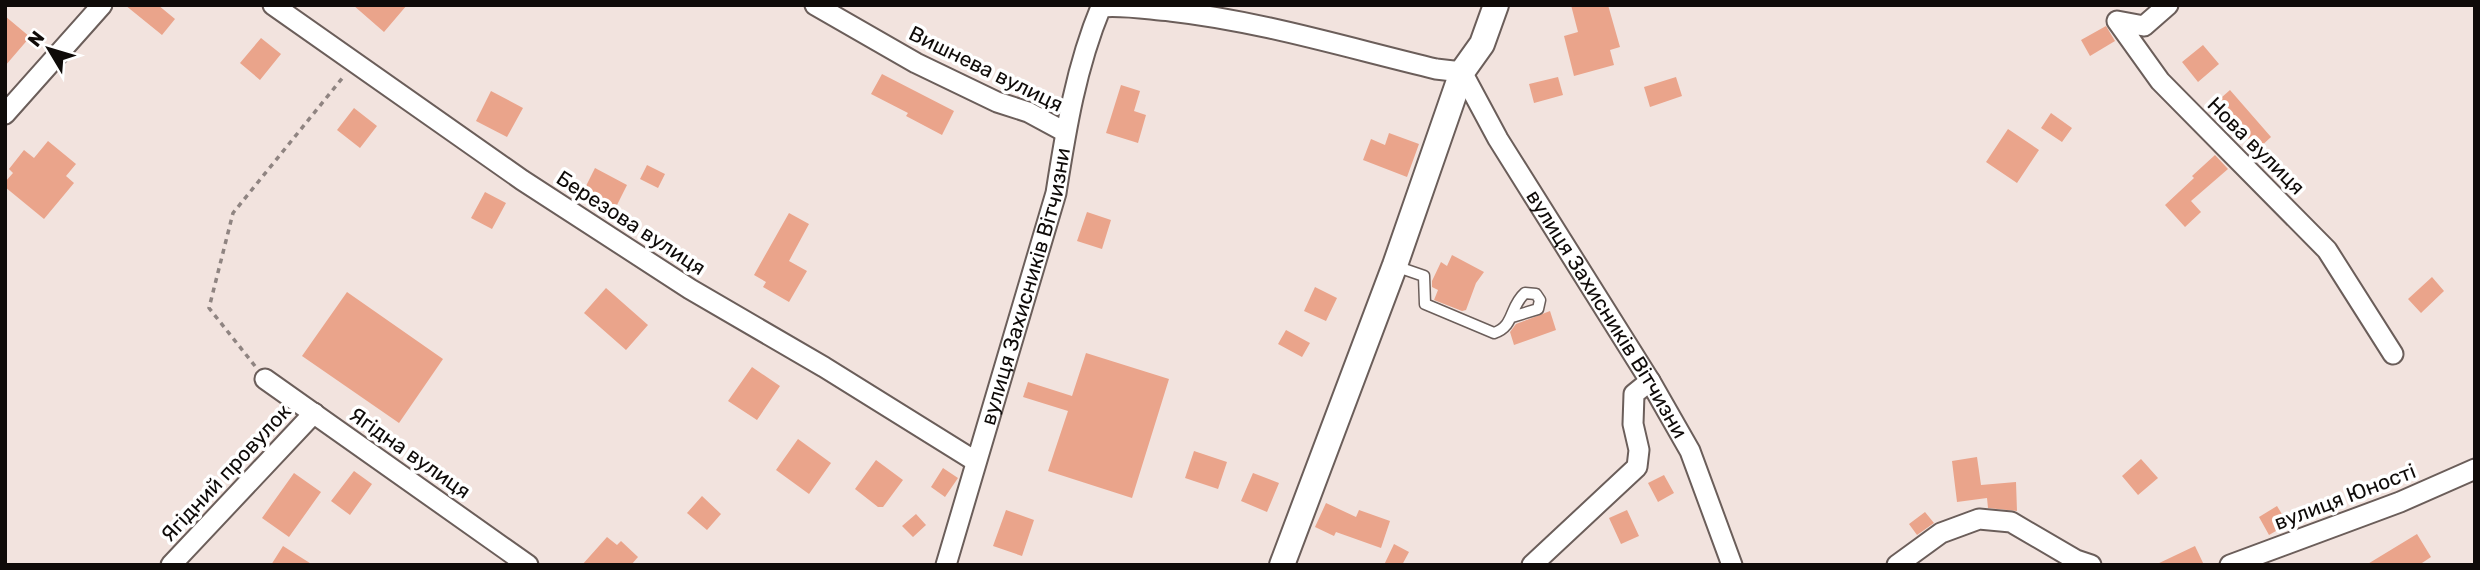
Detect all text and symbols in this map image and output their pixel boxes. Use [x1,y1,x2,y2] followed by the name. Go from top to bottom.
[14,14,84,84] north arrow
[905,20,1067,117] street label: Вишнева вулиця
[23,26,49,51] text: N
[2202,92,2310,200] street label: Нова вулиця
[975,146,1075,428] street label: вулиця Захисників Вітчизни
[552,165,711,280] street label: Березова вулиця
[1521,185,1693,443] street label: вулиця Захисників Вітчизни
[155,399,296,547] street label: Ягідний провулок
[345,402,476,504] street label: Ягідна вулиця
[2271,458,2419,535] street label: вулиця Юності

